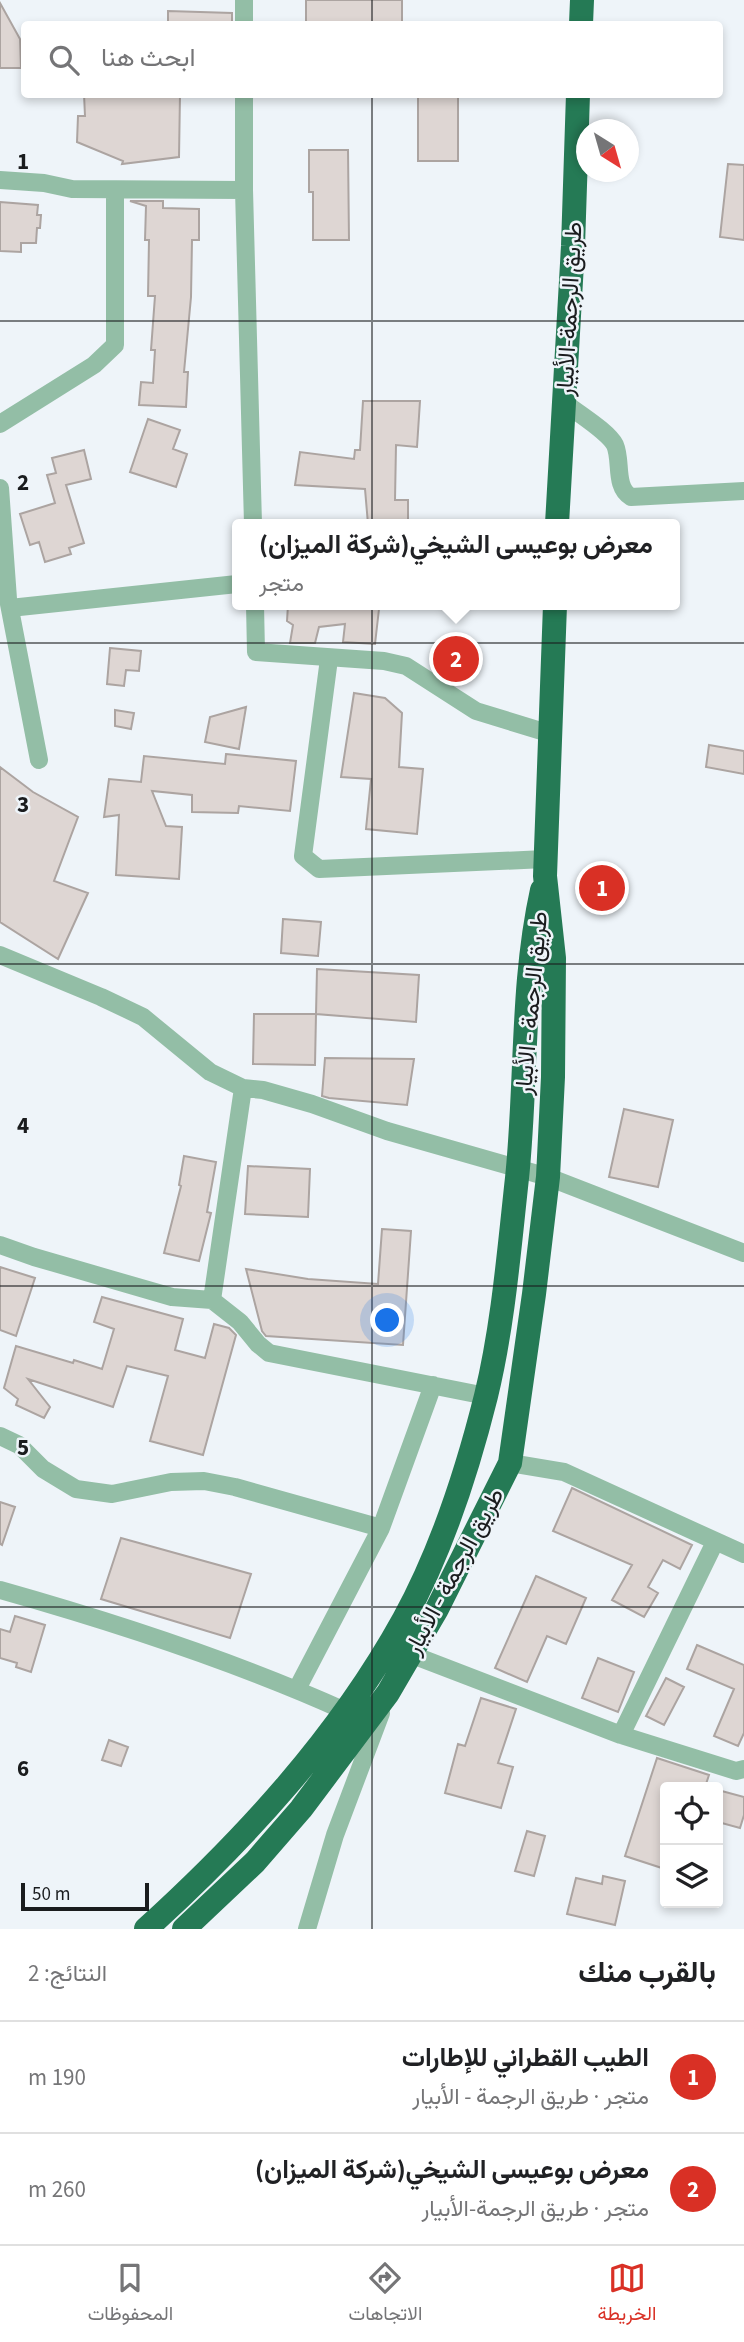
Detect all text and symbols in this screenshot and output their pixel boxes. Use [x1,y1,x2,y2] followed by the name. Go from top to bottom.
[21,21,723,98] search box
[101,39,195,76] text: ابحث هنا
[45,41,83,79] icon: search
[576,119,639,182] north arrow
[17,145,29,178] text: 1
[547,221,592,398] street label: طريق الرجمة-الأبيار
[17,466,29,499] text: 2
[232,519,680,610] popup
[259,526,653,563] text: معرض بوعيسى الشيخي(شركة الميزان)
[259,567,304,600] text: متجر
[433,633,479,685] pin: 2
[17,788,29,821] text: 3
[579,862,625,914] pin: 1
[506,910,557,1097] street label: طريق الرجمة - الأبيار
[17,1109,29,1142] text: 4
[370,1303,404,1337] your location
[17,1431,29,1464] text: 5
[395,1482,513,1662] street label: طريق الرجمة - الأبيار
[17,1752,29,1785] text: 6
[660,1782,723,1908] map controls
[660,1782,723,1845] button: locate
[660,1845,723,1908] button: layers
[21,1880,149,1912] scale bar
[32,1881,70,1908] text: 50 m
[578,1951,716,1994] text: بالقرب منك
[28,1957,107,1990] text: النتائج: 2
[402,2039,649,2076] text: الطيب القطراني للإطارات
[28,2061,86,2094] text: 190 m
[687,2061,699,2094] text: 1
[412,2080,649,2113] text: متجر · طريق الرجمة - الأبيار
[255,2151,649,2188] text: معرض بوعيسى الشيخي(شركة الميزان)
[28,2173,86,2206] text: 260 m
[687,2173,699,2206] text: 2
[421,2192,649,2225] text: متجر · طريق الرجمة-الأبيار
[88,2259,173,2330] tab: المحفوظات
[349,2259,422,2330] tab: الاتجاهات
[598,2259,656,2330] tab: الخريطة

